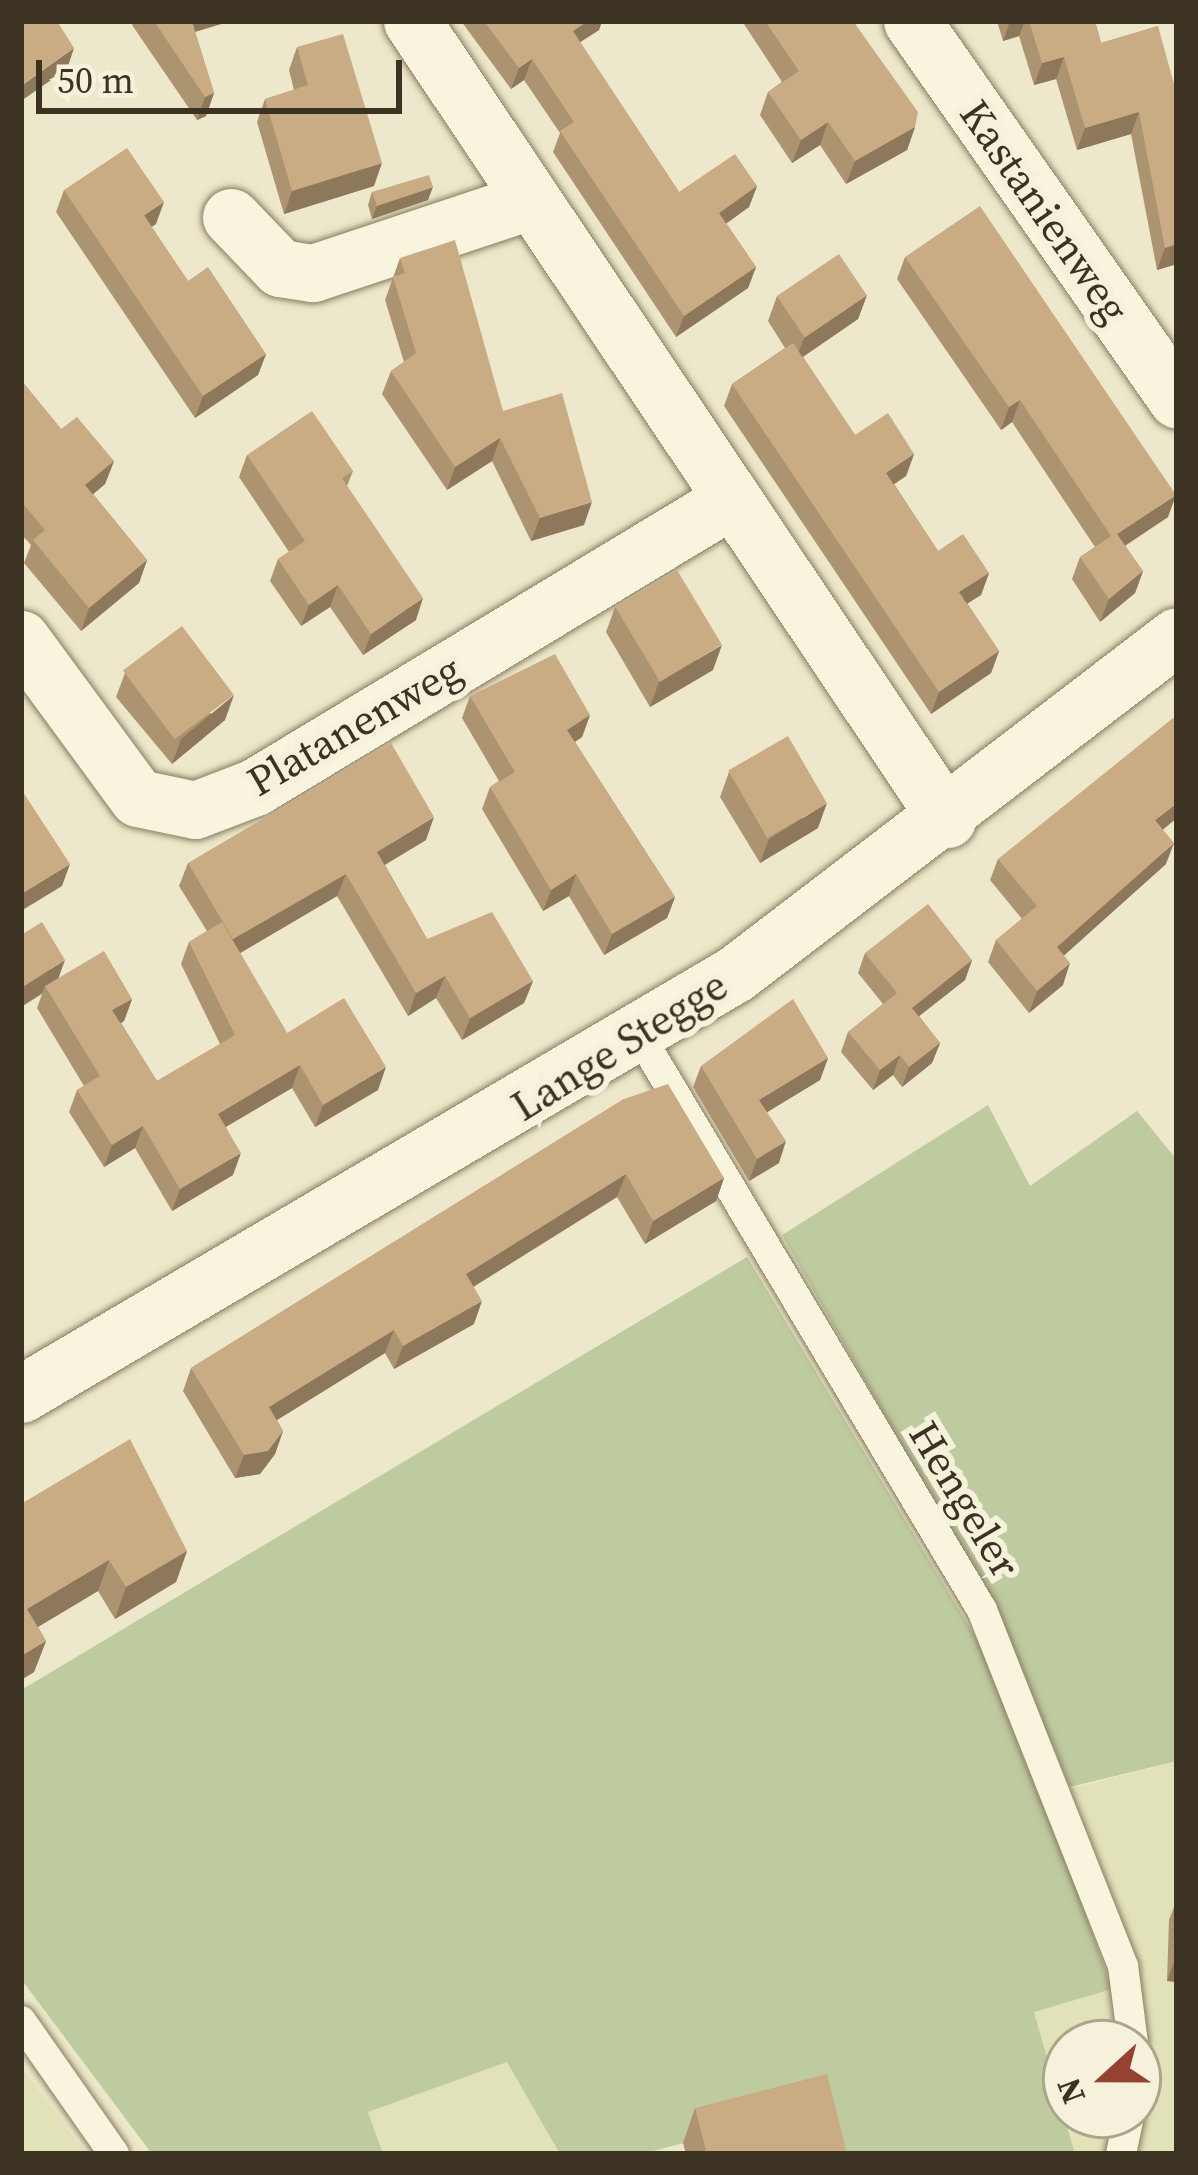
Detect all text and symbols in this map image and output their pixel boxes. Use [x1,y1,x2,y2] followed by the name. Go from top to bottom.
[42,36,408,110] scale bar
[57,56,134,105] text: 50 m
[950,90,1140,332] street label: Kastanienweg
[238,644,470,806] street label: Platanenweg
[502,959,736,1131] street label: Lange Stegge
[899,1412,1031,1586] street label: Hengeler
[1042,2019,1162,2139] north arrow
[1045,2072,1096,2110] text: N

